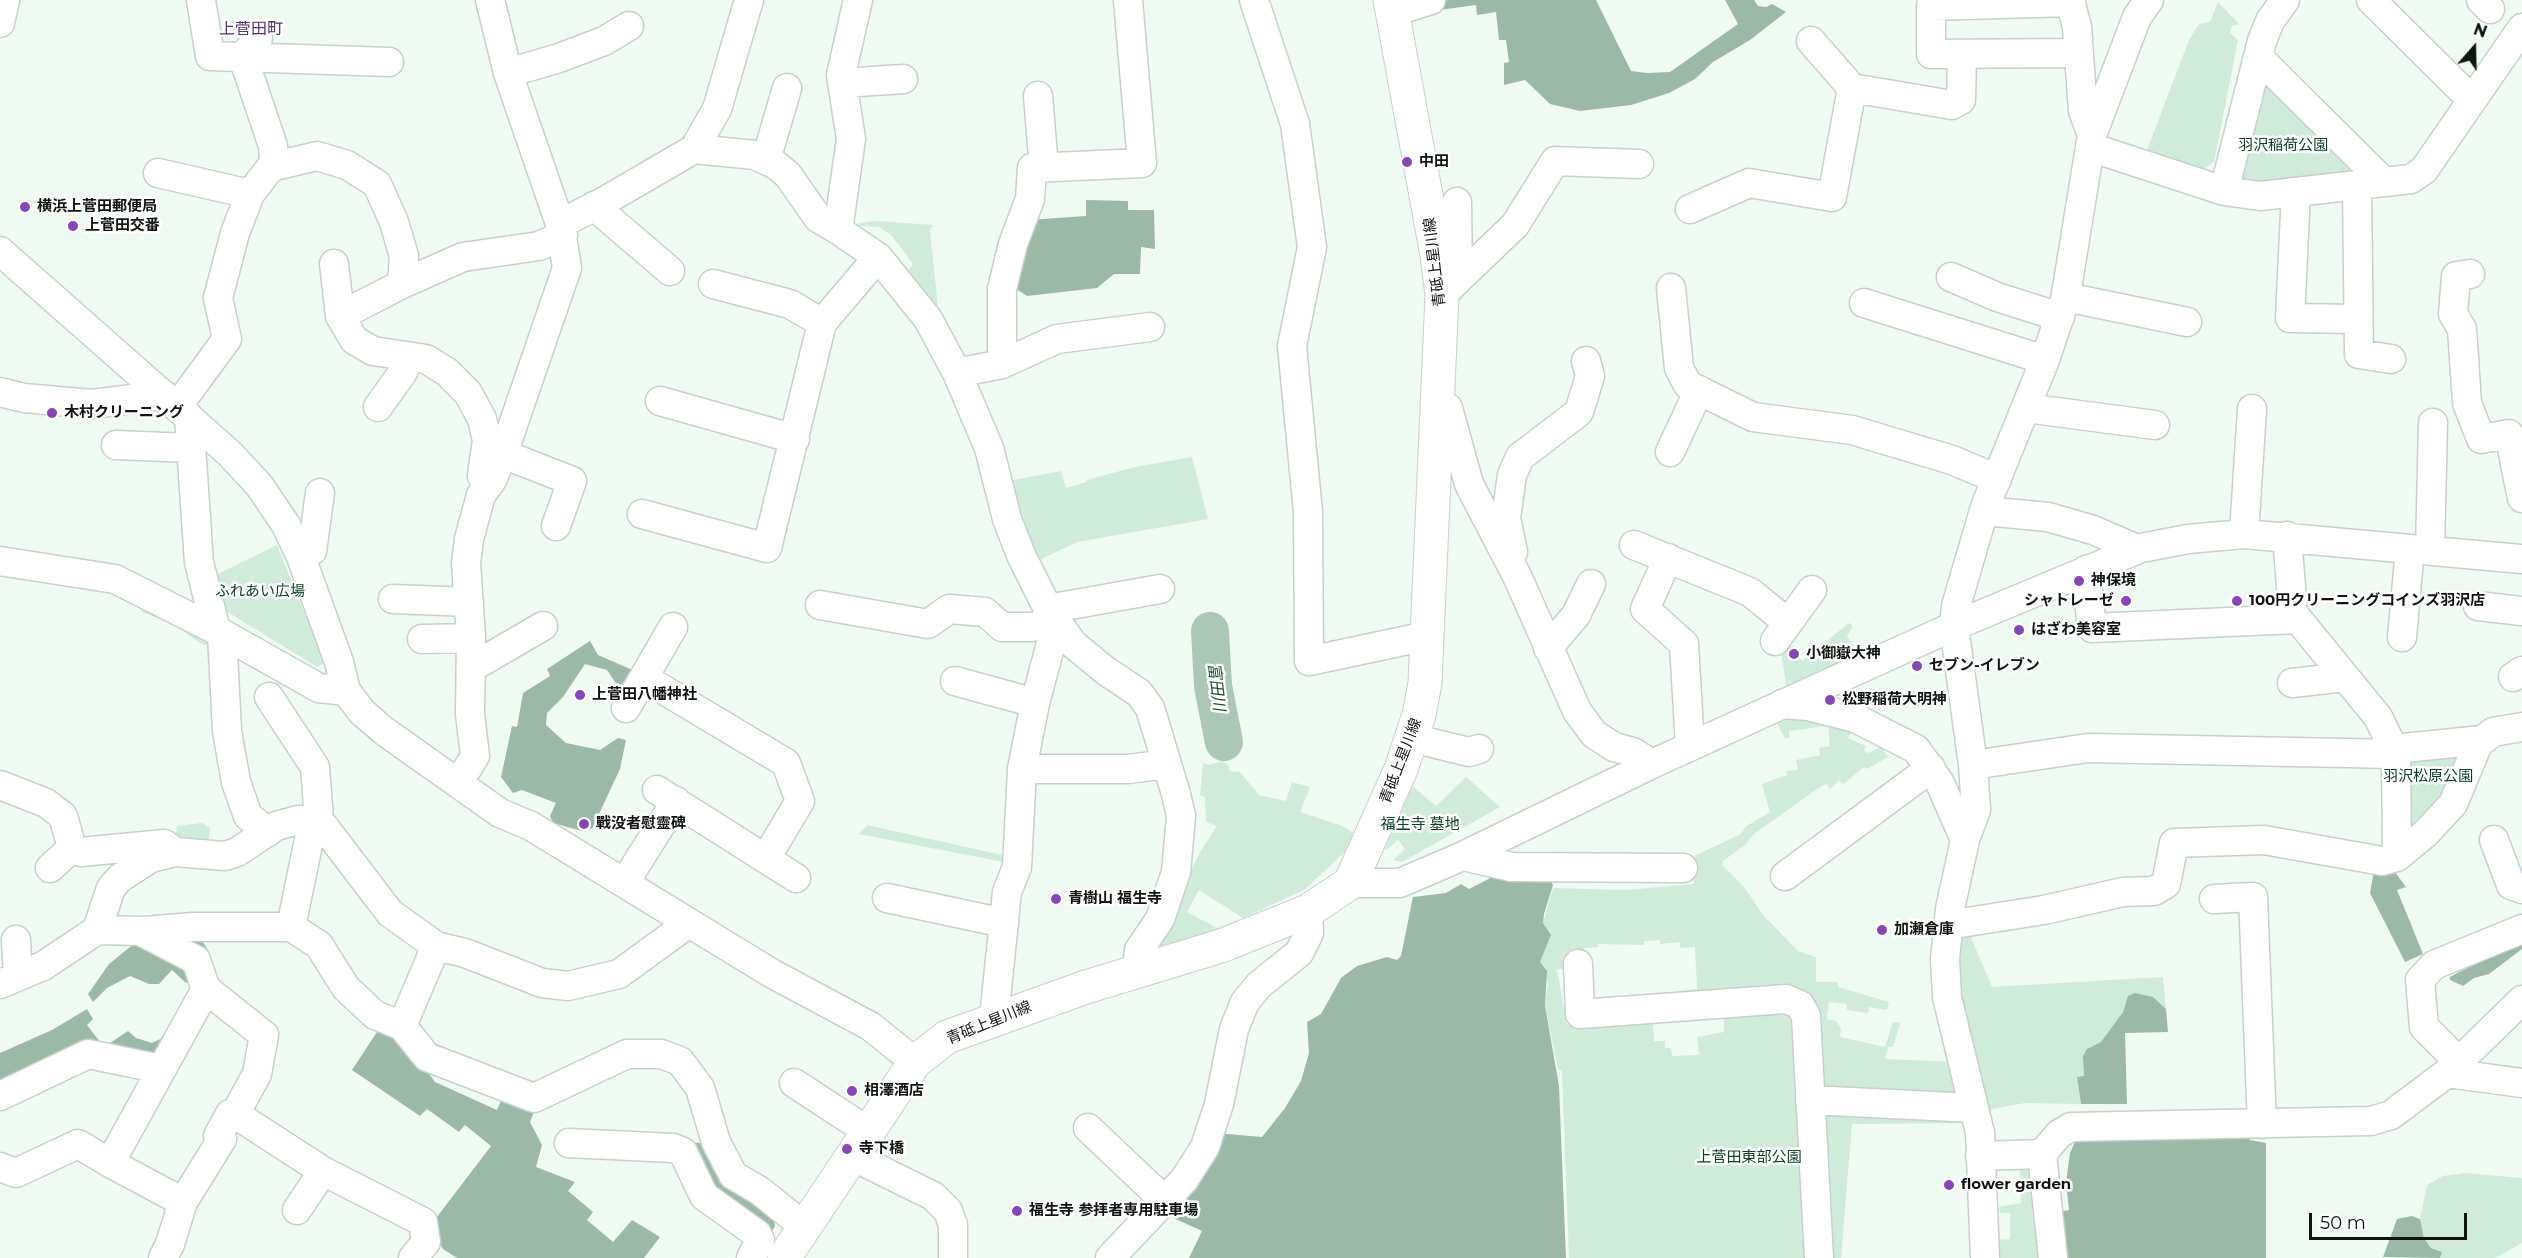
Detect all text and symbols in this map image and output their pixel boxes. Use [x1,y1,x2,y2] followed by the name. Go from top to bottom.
[2444,18,2504,78] north arrow
[219,19,283,39] district label: 上菅田町
[2471,19,2490,42] text: N
[2238,137,2328,155] park label: 羽沢稲荷公園
[1419,153,1449,171] place label: 中田
[1400,155,1414,169] marker: 中田
[37,198,157,216] place label: 横浜上菅田郵便局
[18,200,32,214] marker: 横浜上菅田郵便局
[1421,216,1449,308] street label: 青砥上星川線
[85,217,160,235] place label: 上菅田交番
[66,219,80,233] marker: 上菅田交番
[64,404,184,422] place label: 木村クリーニング
[45,406,59,420] marker: 木村クリーニング
[2091,572,2136,590] place label: 神保境
[2072,574,2086,588] marker: 神保境
[215,583,305,601] park label: ふれあい広場
[2024,592,2114,610] place label: シャトレーゼ
[2249,592,2485,610] place label: 100円クリーニングコインズ羽沢店
[2119,594,2133,608] marker: シャトレーゼ
[2230,594,2244,608] marker: 100円クリーニングコインズ羽沢店
[2031,621,2121,639] place label: はざわ美容室
[2012,623,2026,637] marker: はざわ美容室
[1806,645,1881,663] place label: 小御嶽大神
[1787,647,1801,661] marker: 小御嶽大神
[1929,657,2040,675] place label: セブン-イレブン
[1910,659,1924,673] marker: セブン-イレブン
[1204,662,1228,712] water label: 富田川
[592,686,697,704] place label: 上菅田八幡神社
[573,688,587,702] marker: 上菅田八幡神社
[1842,691,1947,709] place label: 松野稲荷大明神
[1823,693,1837,707] marker: 松野稲荷大明神
[1376,716,1426,806] street label: 青砥上星川線
[2383,768,2473,786] park label: 羽沢松原公園
[596,815,686,833] place label: 戰没者慰靈碑
[1381,816,1459,834] park label: 福生寺 墓地
[577,817,591,831] marker: 戰没者慰靈碑
[1068,890,1162,908] place label: 青樹山 福生寺
[1049,892,1063,906] marker: 青樹山 福生寺
[1894,921,1954,939] place label: 加瀬倉庫
[1875,923,1889,937] marker: 加瀬倉庫
[944,998,1034,1048] street label: 青砥上星川線
[864,1082,924,1100] place label: 相澤酒店
[845,1084,859,1098] marker: 相澤酒店
[859,1140,904,1158] place label: 寺下橋
[840,1142,854,1156] marker: 寺下橋
[1697,1149,1801,1167] park label: 上菅田東部公園
[1961,1176,2071,1194] place label: flower garden
[1942,1178,1956,1192] marker: flower garden
[2312,1201,2470,1239] scale bar
[1029,1202,1198,1220] place label: 福生寺 参拝者専用駐車場
[1010,1204,1024,1218] marker: 福生寺 参拝者専用駐車場
[2320,1212,2366,1234] text: 50 m

